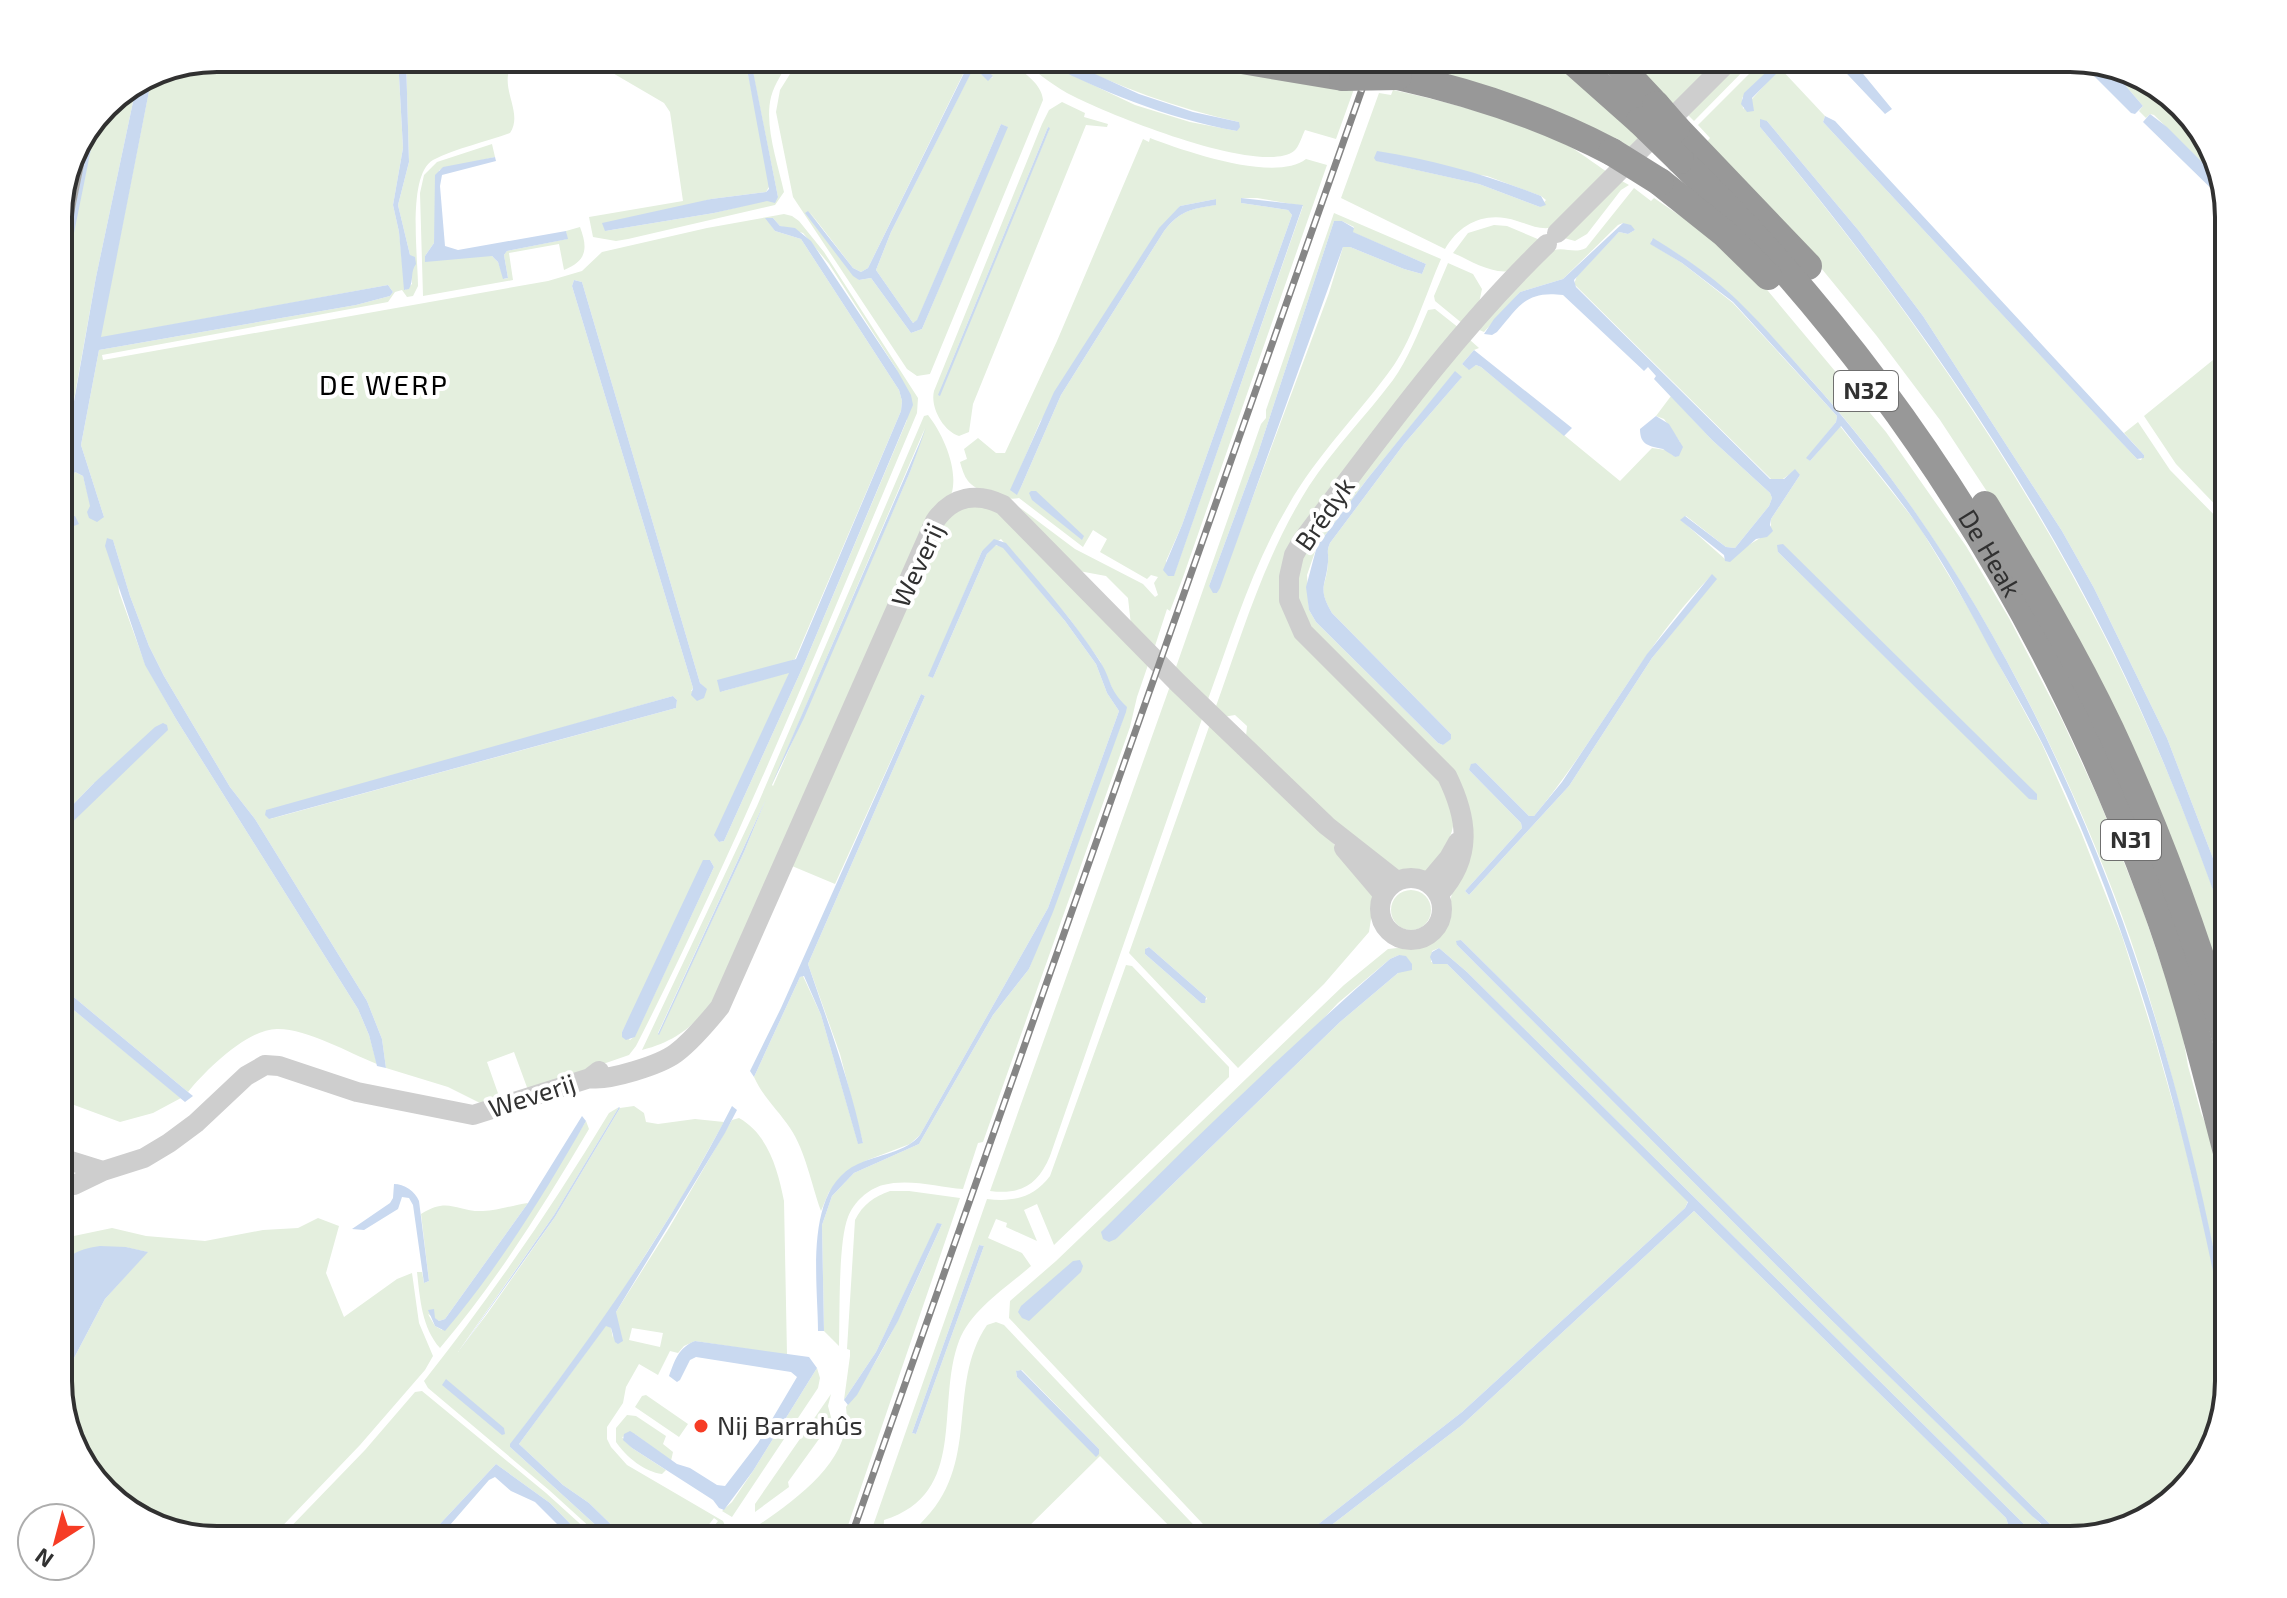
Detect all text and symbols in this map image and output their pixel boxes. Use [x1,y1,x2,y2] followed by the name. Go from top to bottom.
[319,367,449,401] district label: DE WERP
[1834,371,1898,411] road number: N32
[1288,471,1360,556] street label: Brédyk
[1953,503,2029,602] street label: De Heak
[884,517,950,611] street label: Weverij
[2101,820,2161,860] road number: N31
[484,1066,579,1123] street label: Weverij
[717,1409,863,1440] place label: Nij Barrahûs
[692,1417,710,1435] marker: Nij Barrahûs
[16,1502,96,1582] north arrow
[30,1544,58,1574] text: N

